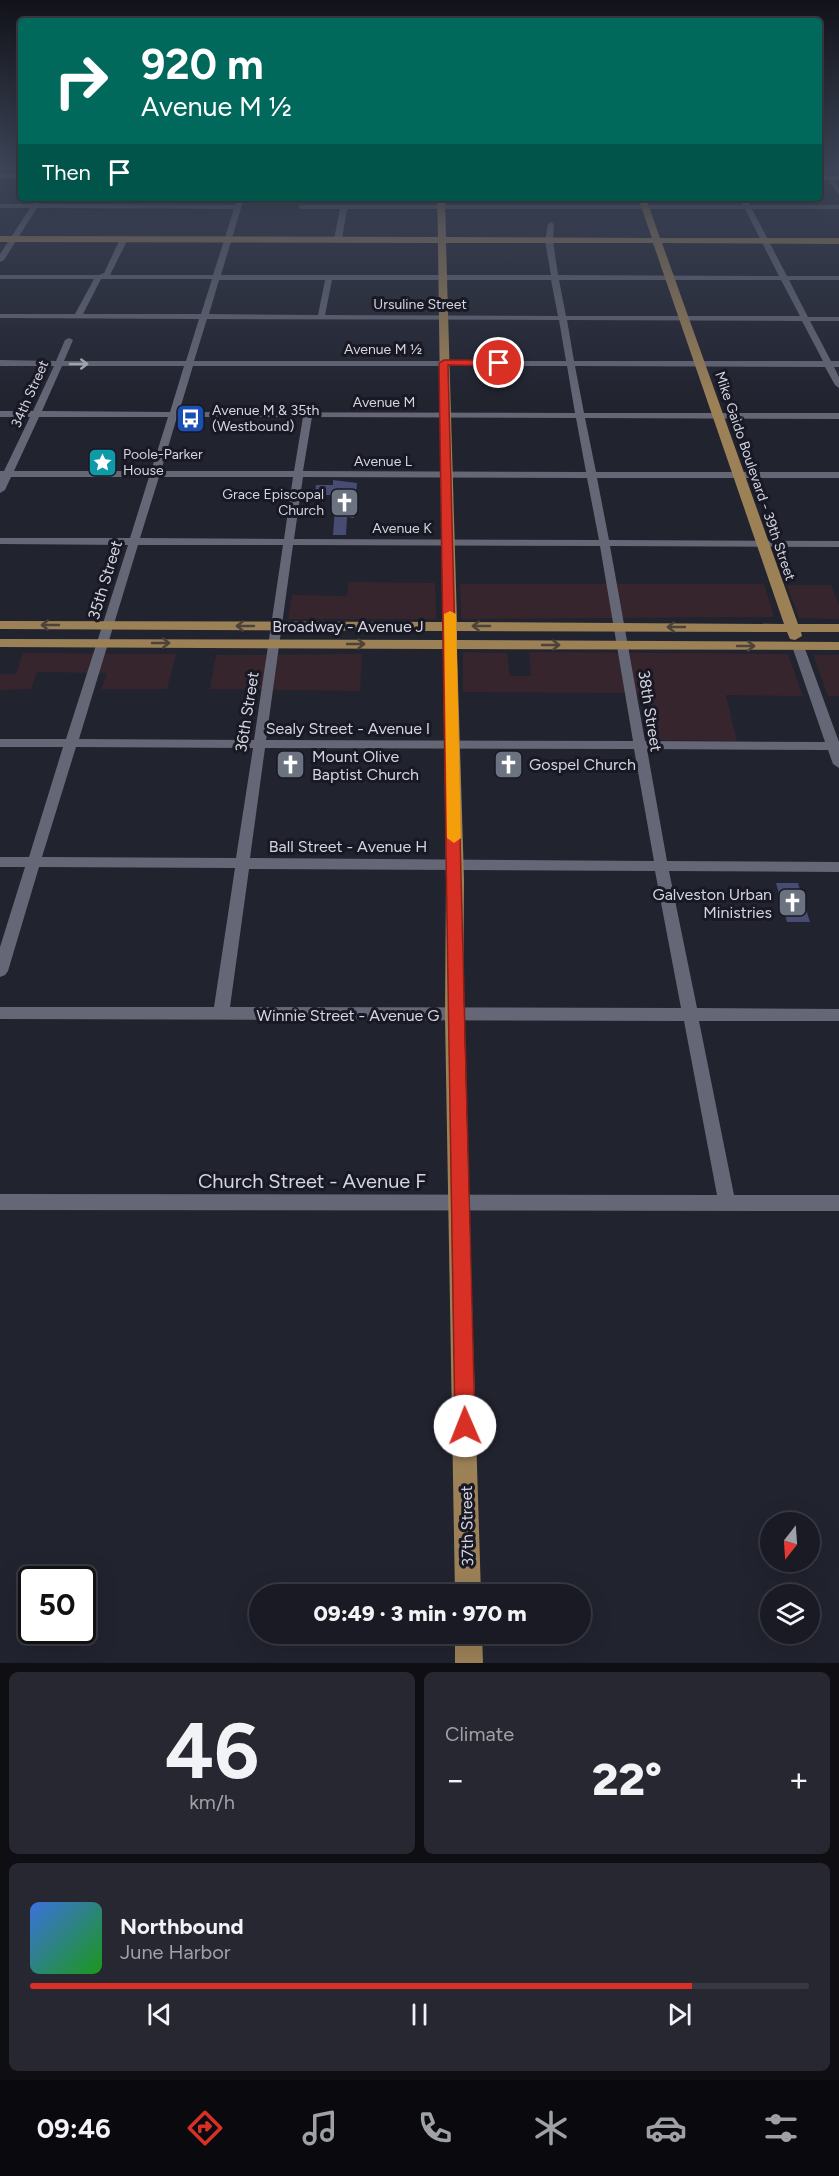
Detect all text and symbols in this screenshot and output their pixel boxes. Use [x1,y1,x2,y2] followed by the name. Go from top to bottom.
[141,39,264,90] text: 920 m
[42,42,120,120] icon: right
[141,90,292,123] text: Avenue M ½
[103,156,136,189] icon: arrive
[42,159,91,186] text: Then
[373,296,467,313] street label: Ursuline Street
[473,337,524,388] pin
[344,341,422,358] street label: Avenue M ½
[482,346,515,379] icon: arrive
[8,358,52,430] street label: 34th Street
[69,358,89,370] one-way arrow
[711,369,799,583] street label: Mike Gaido Boulevard - 39th Street
[353,394,415,411] street label: Avenue M
[175,402,207,434] bus stop icon: Avenue M & 35th (Westbound)
[212,402,320,435] place label: Avenue M & 35th (Westbound)
[86,446,118,478] place icon: Poole-Parker House
[123,446,203,479] place label: Poole-Parker House
[354,453,413,470] street label: Avenue L
[222,486,324,519] place label: Grace Episcopal Church
[329,486,361,518] church icon: Grace Episcopal Church
[372,520,432,537] street label: Avenue K
[84,538,126,622] street label: 35th Street
[272,617,424,636] street label: Broadway - Avenue J
[40,619,60,631] one-way arrow
[235,620,255,632] one-way arrow
[471,621,491,632] one-way arrow
[666,621,686,633] one-way arrow
[150,637,170,649] one-way arrow
[345,638,365,650] one-way arrow
[540,639,560,651] one-way arrow
[735,640,755,652] one-way arrow
[634,669,666,753] street label: 38th Street
[231,670,263,754] street label: 36th Street
[266,719,430,738] street label: Sealy Street - Avenue I
[312,747,419,784] place label: Mount Olive Baptist Church
[492,748,524,780] church icon: Gospel Church
[275,749,307,781] church icon: Mount Olive Baptist Church
[529,755,636,774] place label: Gospel Church
[269,837,427,856] street label: Ball Street - Avenue H
[652,885,772,922] place label: Galveston Urban Ministries
[777,887,809,919] church icon: Galveston Urban Ministries
[257,1006,439,1025] street label: Winnie Street - Avenue G
[198,1169,426,1193] street label: Church Street - Avenue F
[433,1394,497,1458] position arrow
[457,1485,477,1567] street label: 37th Street
[760,1512,820,1572] north arrow
[760,1512,820,1644] map controls
[18,1566,96,1644] speed limit sign: 50
[760,1584,820,1644] button: layers
[313,1600,527,1627] text: 09:49 · 3 min · 970 m
[165,1704,259,1798] text: 46
[445,1722,514,1746] text: Climate
[592,1752,662,1806] text: 22°
[445,1760,466,1799] text: −
[788,1760,809,1799] text: +
[189,1790,235,1814] text: km/h
[120,1913,244,1940] text: Northbound
[120,1940,231,1964] text: June Harbor
[143,1998,176,2031] icon: previous
[403,1998,436,2031] icon: pause
[663,1998,696,2031] icon: next
[184,2107,226,2149] icon: directions
[299,2107,341,2149] icon: music
[414,2107,456,2149] icon: phone
[530,2107,572,2149] icon: climate
[645,2107,687,2149] icon: car
[760,2107,802,2149] icon: filters
[37,2112,111,2145] text: 09:46

